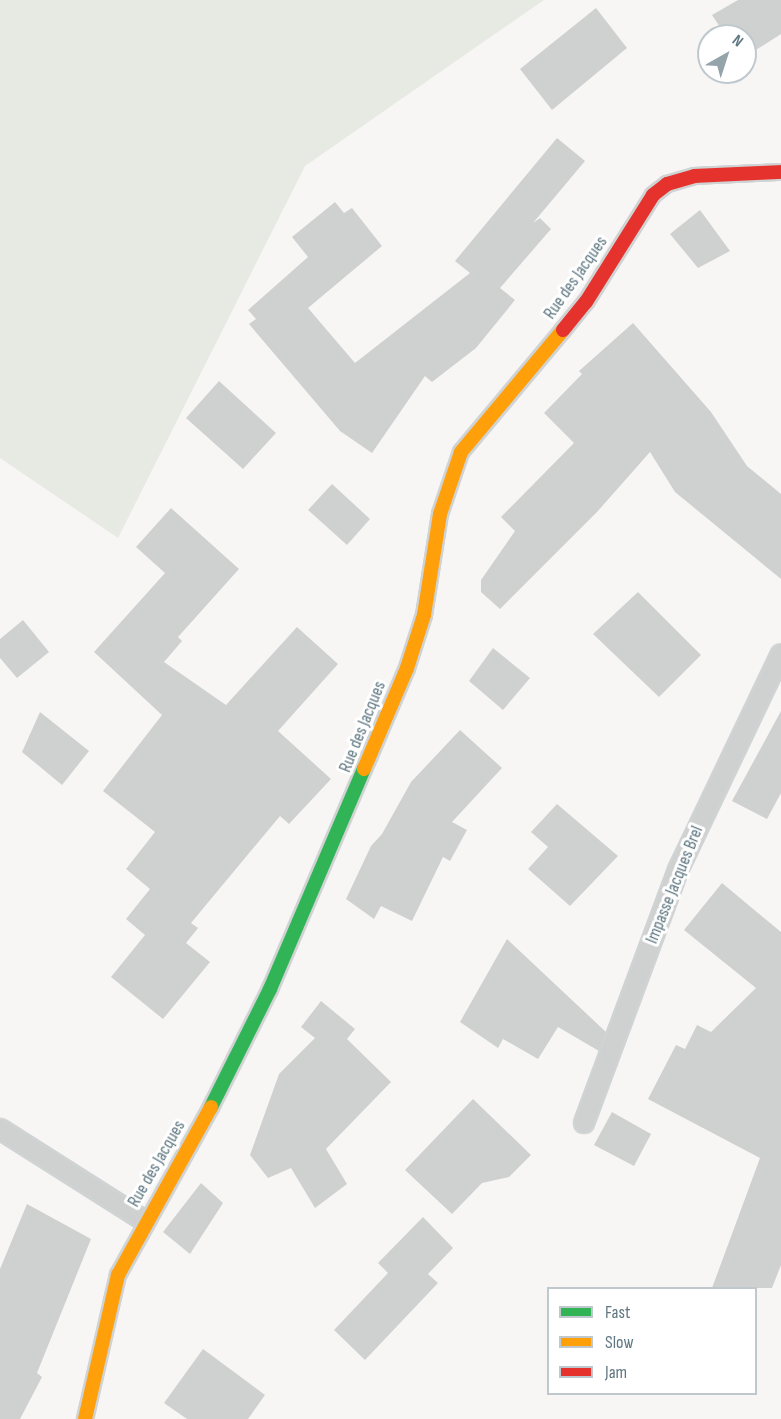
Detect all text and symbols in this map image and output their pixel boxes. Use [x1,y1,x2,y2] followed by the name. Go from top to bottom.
[697,24,757,84] north arrow
[728,31,747,51] text: N
[539,232,613,324] street label: Rue des Jacques
[335,678,391,776] street label: Rue des Jacques
[642,823,708,947] street label: Impasse Jacques Brel
[124,1117,190,1211] street label: Rue des Jacques
[547,1287,757,1395] legend
[605,1302,630,1323] text: Fast
[605,1332,634,1353] text: Slow
[605,1362,627,1383] text: Jam

